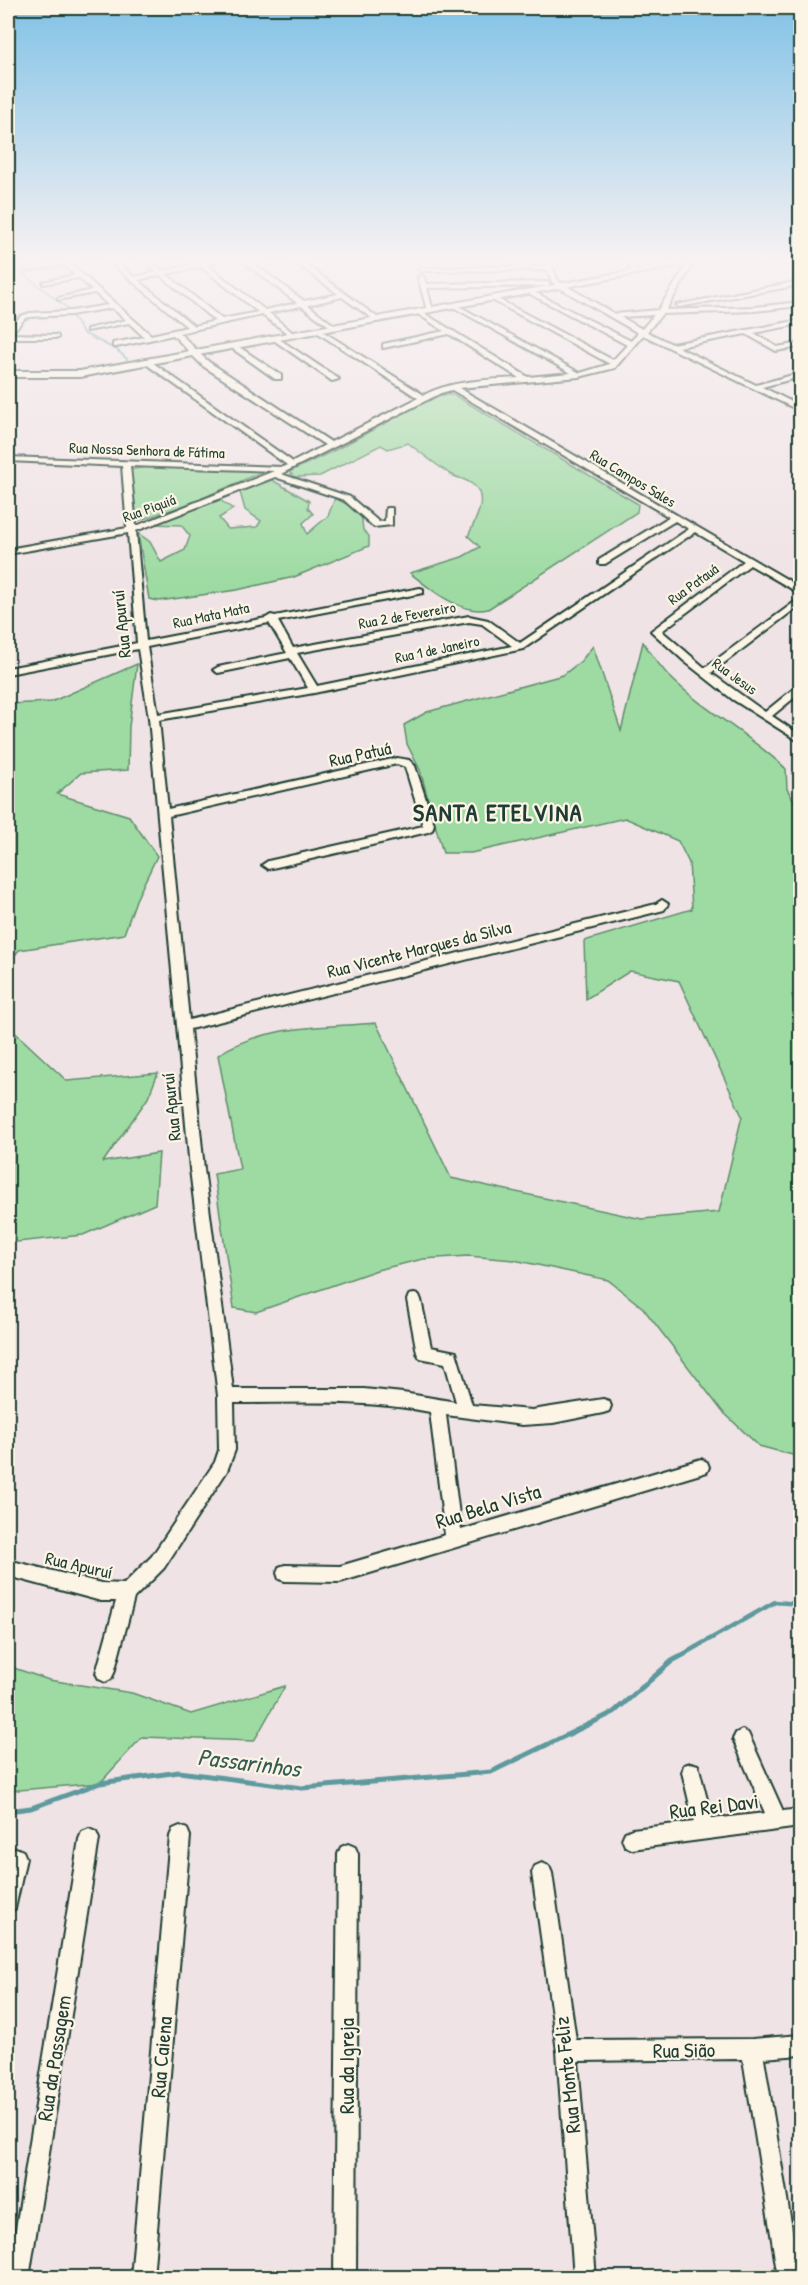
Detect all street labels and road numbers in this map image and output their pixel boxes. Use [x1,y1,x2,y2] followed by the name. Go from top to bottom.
[69,437,225,463] street label: Rua Nossa Senhora de Fátima
[586,444,680,512] street label: Rua Campos Sales
[120,489,178,527] street label: Rua Piquiá
[663,558,723,610] street label: Rua Patauá
[105,589,137,659] street label: Rua Apuruí
[357,596,457,634] street label: Rua 2 de Fevereiro
[171,597,251,633] street label: Rua Mata Mata
[393,630,481,668] street label: Rua 1 de Janeiro
[708,652,762,700] street label: Rua Jesus
[327,735,393,773] street label: Rua Patuá
[325,914,513,984] street label: Rua Vicente Marques da Silva
[155,1072,187,1142] street label: Rua Apuruí
[432,1476,544,1536] street label: Rua Bela Vista
[43,1545,115,1585] street label: Rua Apuruí
[668,1786,760,1826] street label: Rua Rei Davi
[30,1993,78,2123] street label: Rua da Passagem
[143,2015,179,2099] street label: Rua Caiena
[546,2015,588,2135] street label: Rua Monte Feliz
[332,2018,361,2114] street label: Rua da Igreja
[653,2035,715,2065] street label: Rua Sião

